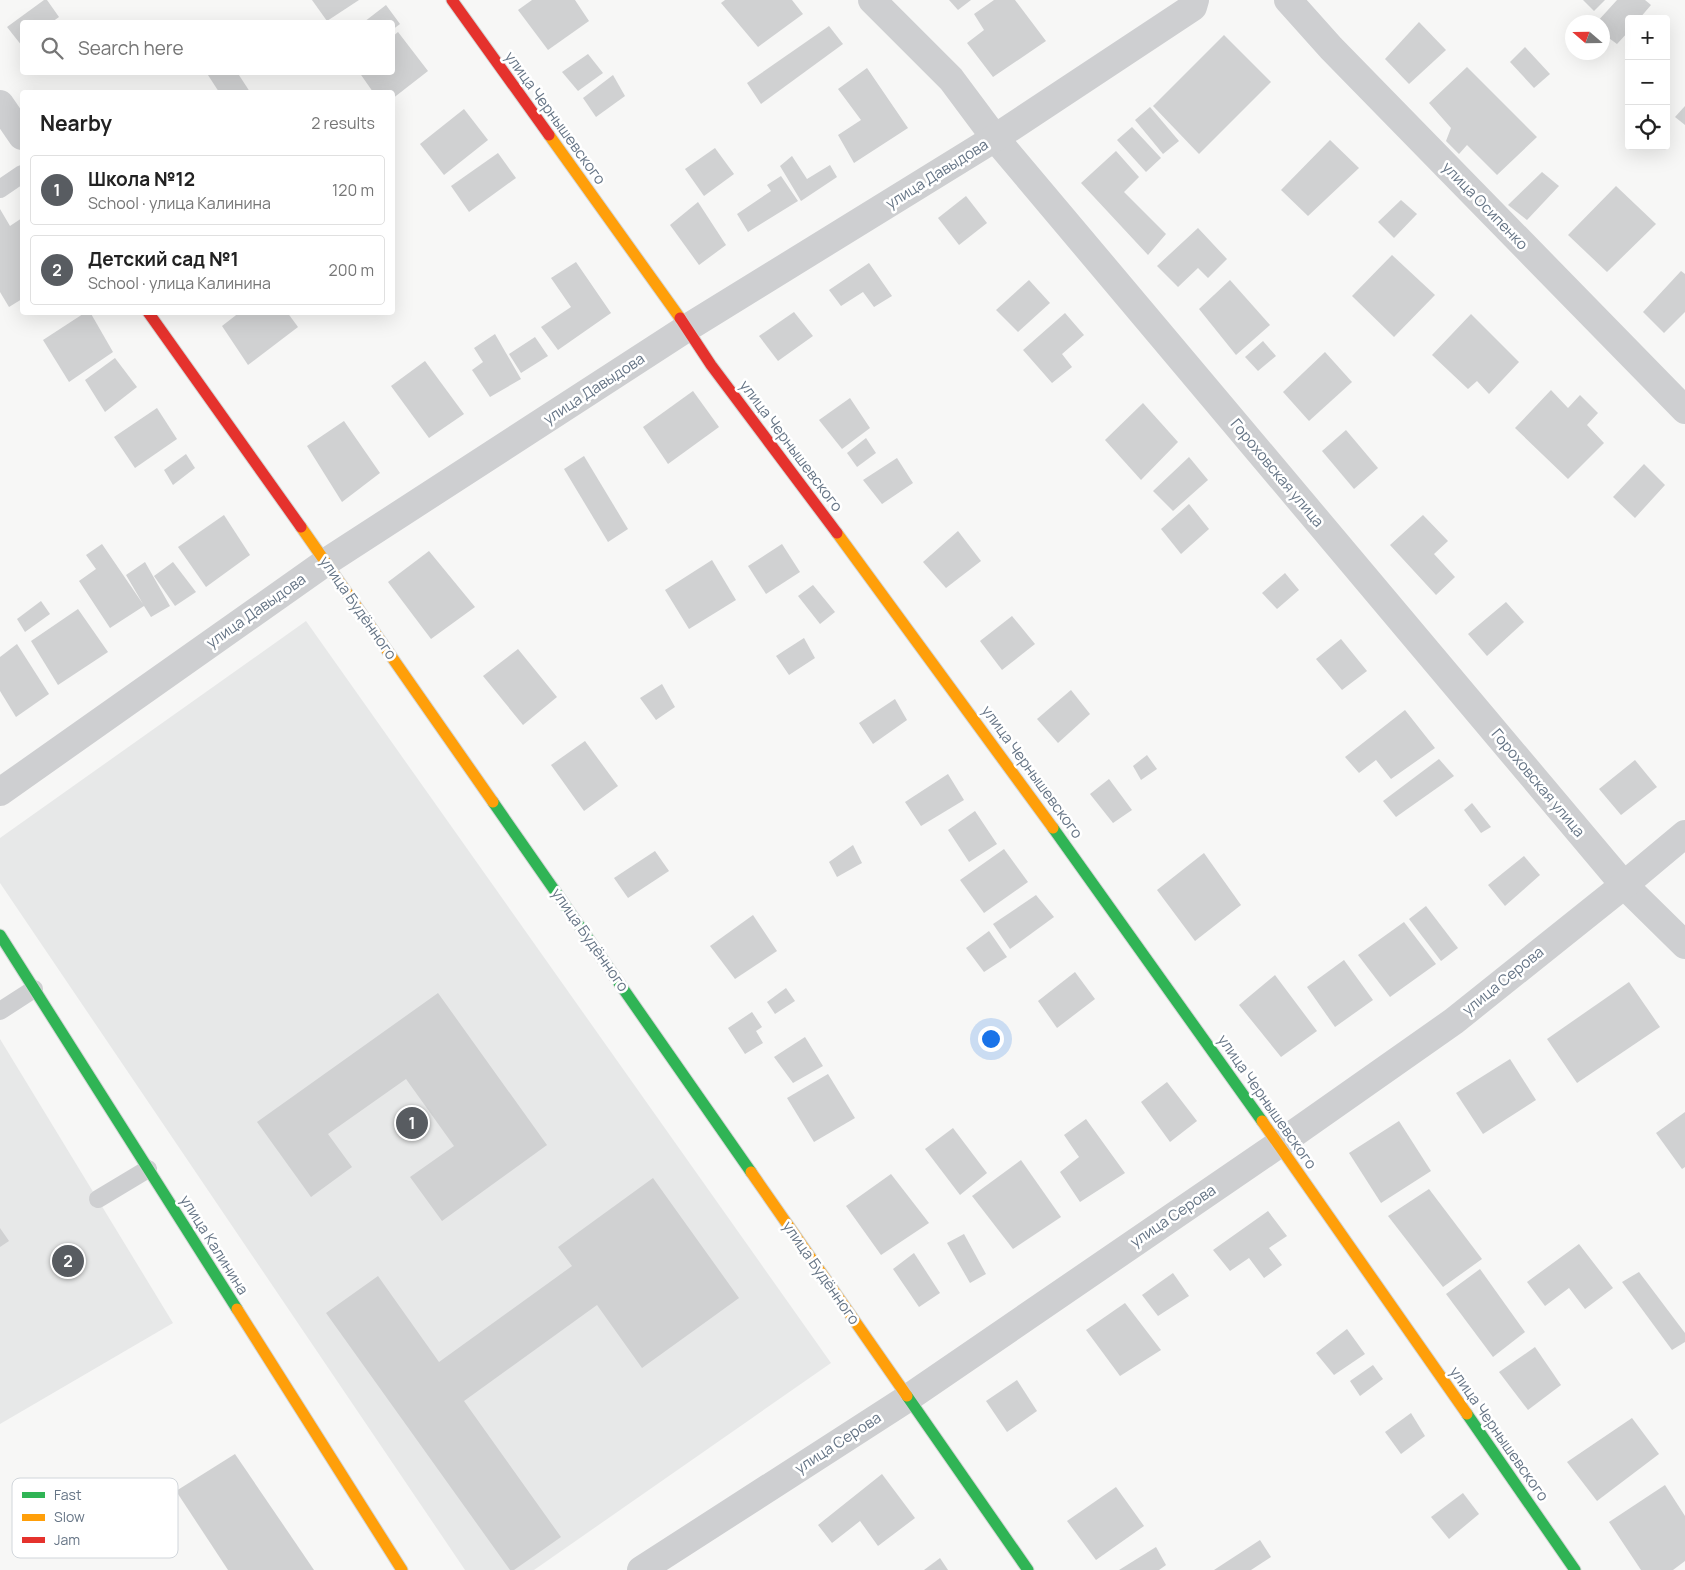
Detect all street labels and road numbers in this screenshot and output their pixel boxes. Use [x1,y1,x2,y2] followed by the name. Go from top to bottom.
[500,47,611,189] street label: улица Чернышевского
[882,134,992,214] street label: улица Давыдова
[1438,157,1533,255] street label: улица Осипенко
[539,348,649,429] street label: улица Давыдова
[735,375,848,516] street label: улица Чернышевского
[1226,414,1329,531] street label: Гороховская улица
[315,552,402,664] street label: улица Будённого
[202,568,310,653] street label: улица Давыдова
[977,701,1088,843] street label: улица Чернышевского
[1487,724,1590,841] street label: Гороховская улица
[547,884,634,996] street label: улица Будённого
[1458,941,1548,1020] street label: улица Серова
[1213,1030,1322,1173] street label: улица Чернышевского
[1126,1179,1220,1252] street label: улица Серова
[175,1191,254,1299] street label: улица Калинина
[778,1217,865,1329] street label: улица Будённого
[1445,1362,1554,1505] street label: улица Чернышевского
[790,1407,885,1478] street label: улица Серова

